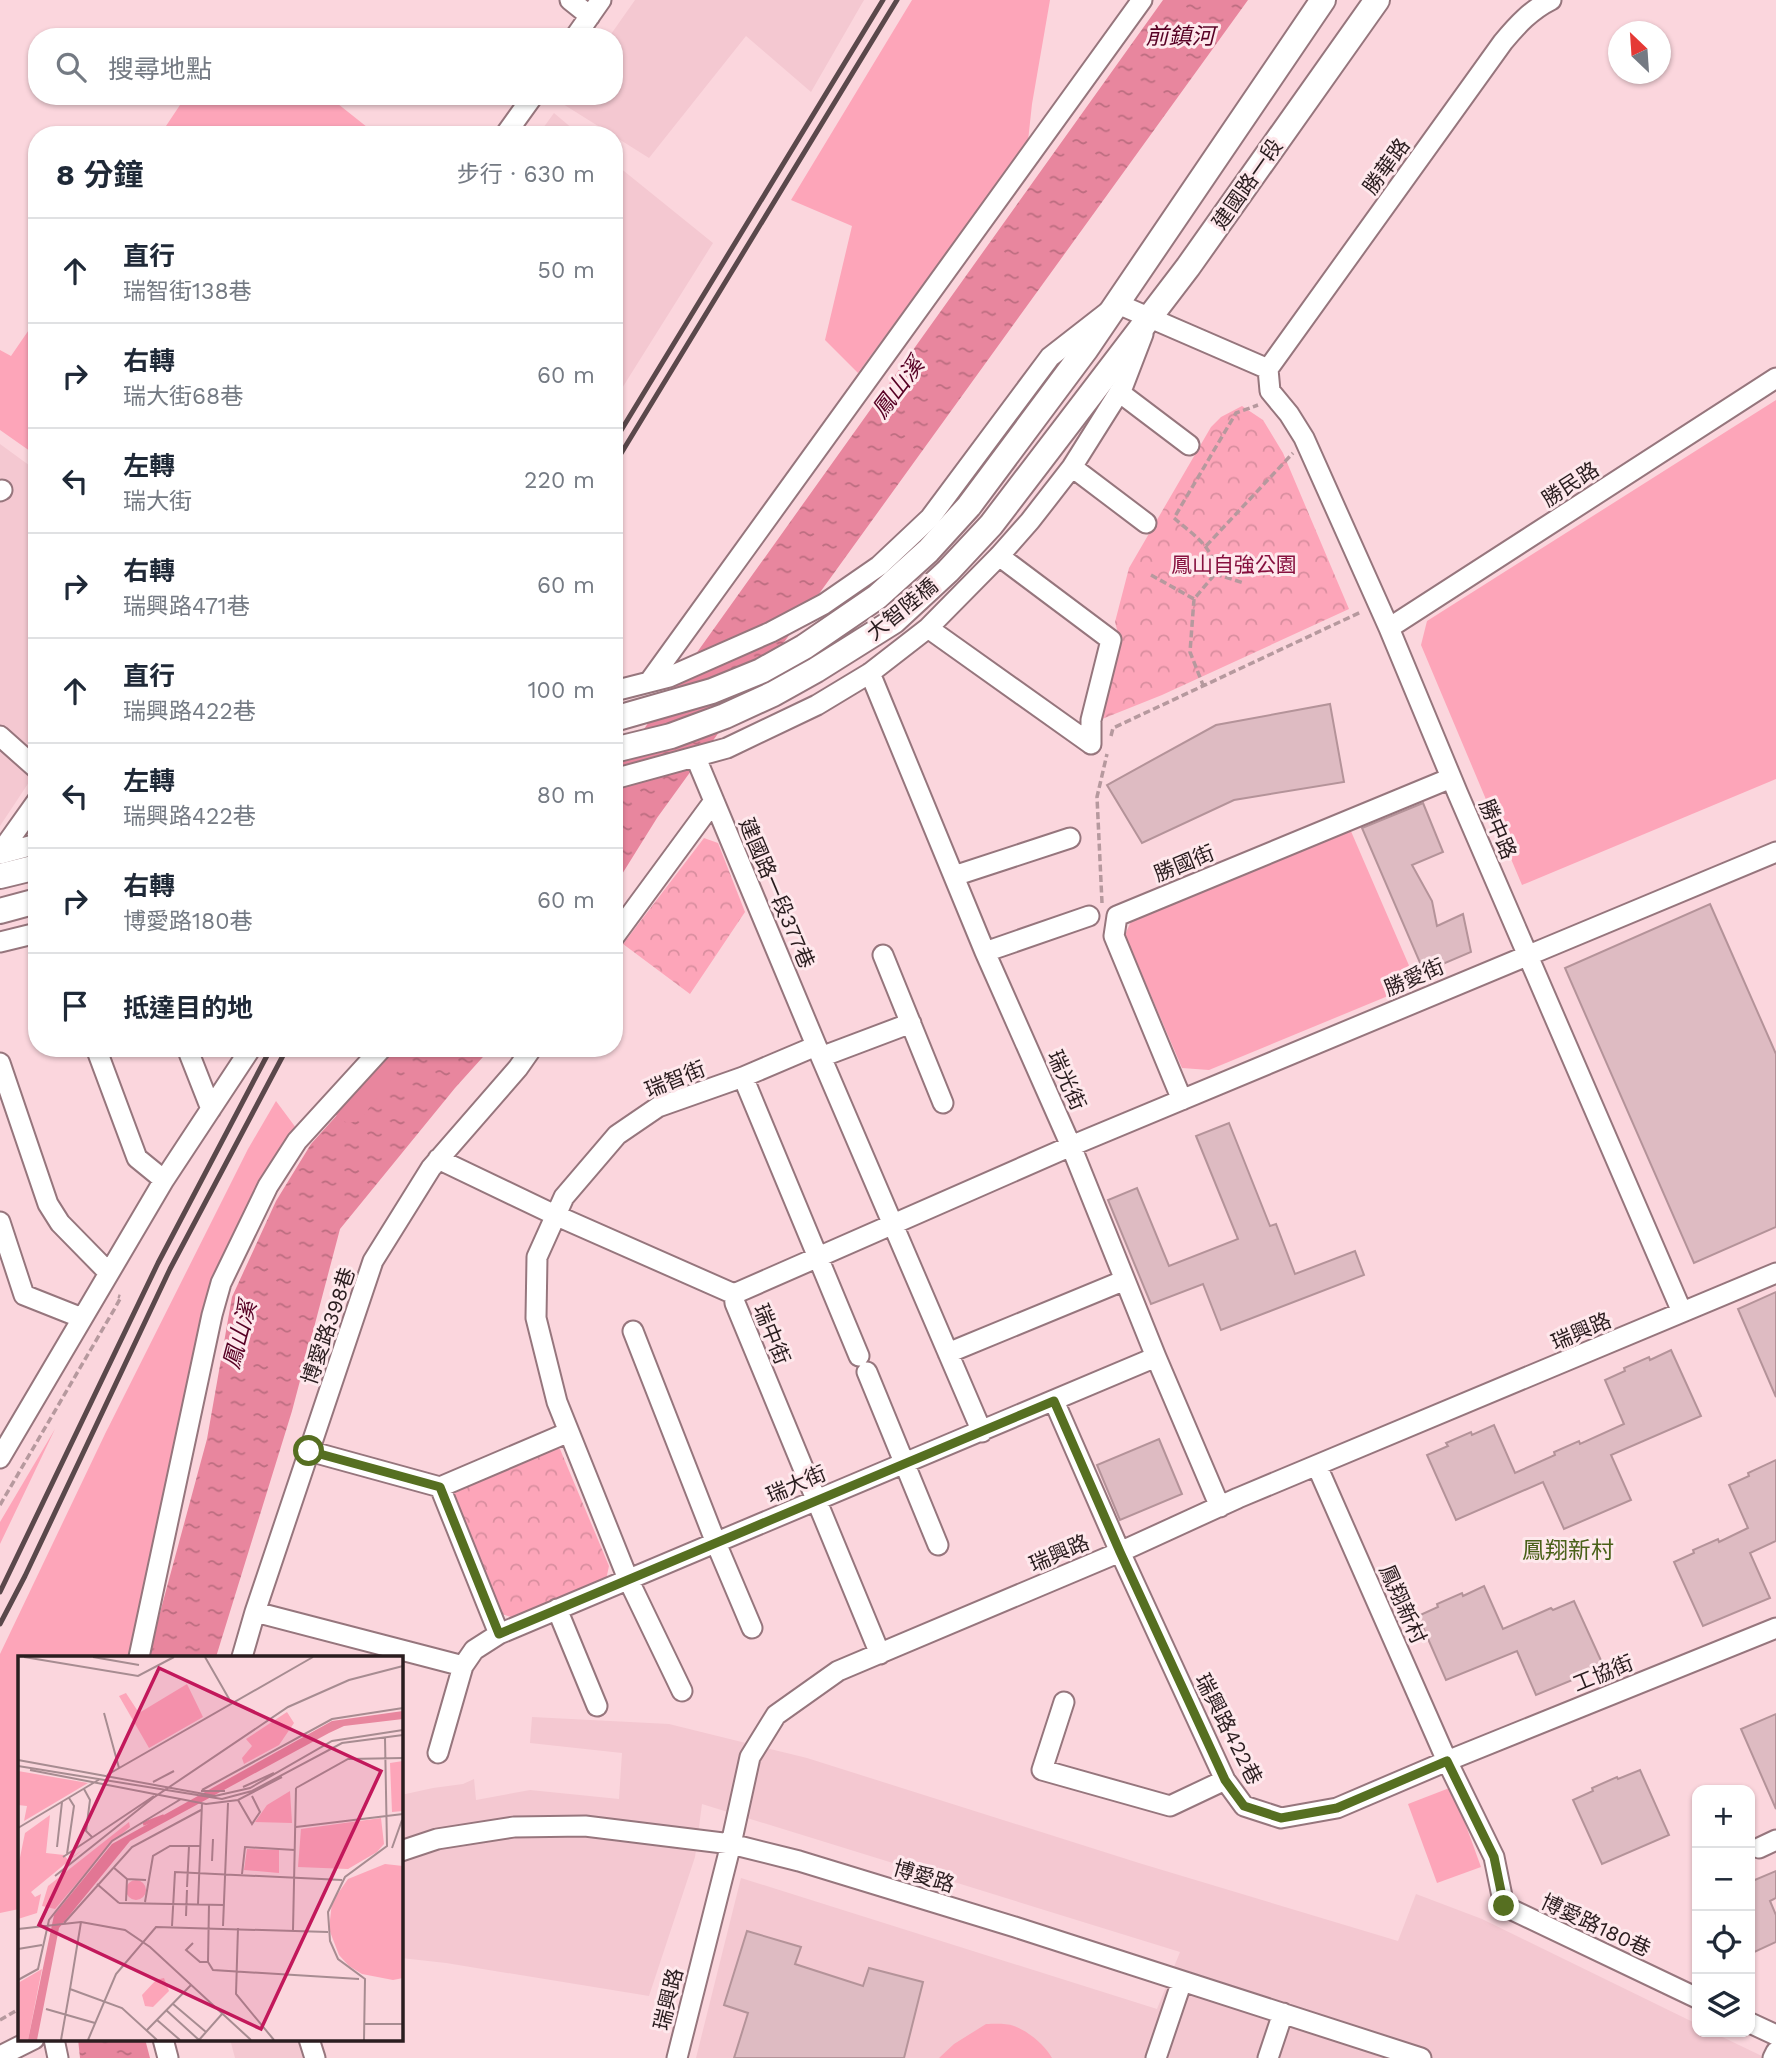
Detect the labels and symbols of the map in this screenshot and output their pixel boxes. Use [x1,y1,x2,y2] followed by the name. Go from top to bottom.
[1608,21,1671,84] north arrow
[1146,23,1219,50] water label: 前鎮河
[1357,133,1415,199] street label: 勝華路
[1207,134,1287,234] street label: 建國路一段
[866,350,931,424] water label: 鳳山溪
[1537,456,1603,512] street label: 勝民路
[1171,552,1297,577] park label: 鳳山自強公園
[861,573,943,645] street label: 大智陸橋
[1474,795,1522,863] street label: 勝中路
[734,814,820,972] street label: 建國路一段377巷
[1150,840,1218,886] street label: 勝國街
[1380,953,1448,1001] street label: 勝愛街
[1043,1046,1091,1114] street label: 瑞光街
[641,1056,709,1102] street label: 瑞智街
[296,1264,360,1388] street label: 博愛路398巷
[218,1295,263,1372] water label: 鳳山溪
[749,1300,795,1368] street label: 瑞中街
[1547,1307,1615,1355] street label: 瑞興路
[293,1435,324,1466] route start
[762,1460,830,1508] street label: 瑞大街
[1025,1529,1093,1577] street label: 瑞興路
[1522,1537,1614,1564] district label: 鳳翔新村
[1374,1561,1432,1647] street label: 鳳翔新村
[1569,1650,1637,1696] street label: 工協街
[18,1656,402,2040] inset map
[1190,1669,1268,1789] street label: 瑞興路422巷
[890,1855,958,1897] street label: 博愛路
[1537,1889,1655,1961] street label: 博愛路180巷
[1488,1890,1519,1921] route end
[648,1965,688,2033] street label: 瑞興路

